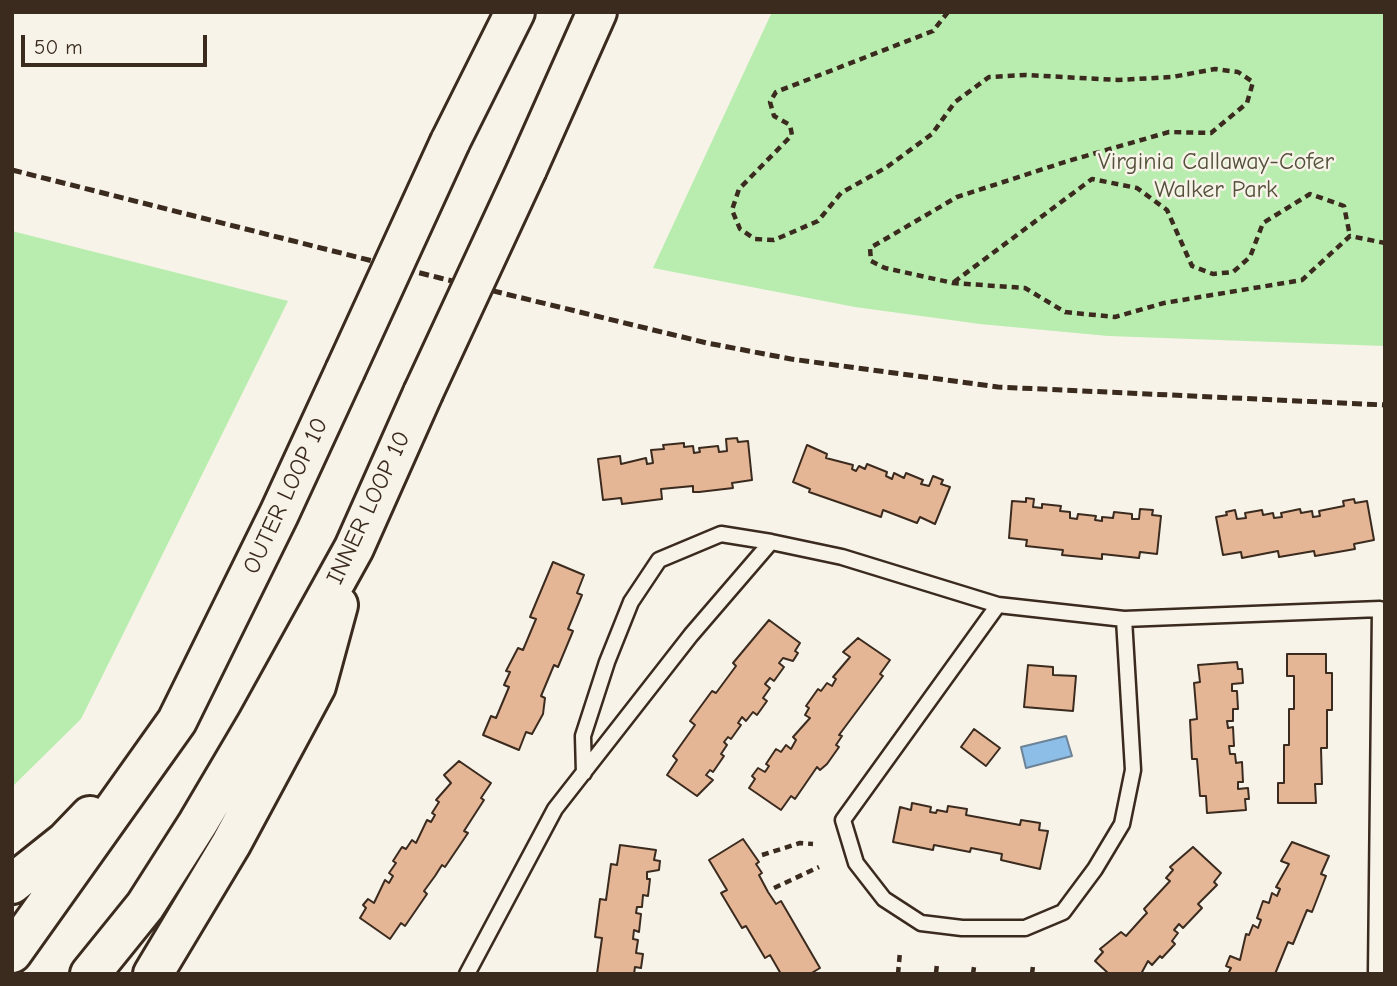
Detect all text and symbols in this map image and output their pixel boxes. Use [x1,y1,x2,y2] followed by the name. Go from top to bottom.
[24,21,210,65] scale bar
[34,35,83,59] text: 50 m
[1098,148,1334,204] park label: Virginia Callaway-Cofer Walker Park
[237,413,335,579] street label: OUTER LOOP 10
[321,427,417,589] street label: INNER LOOP 10

